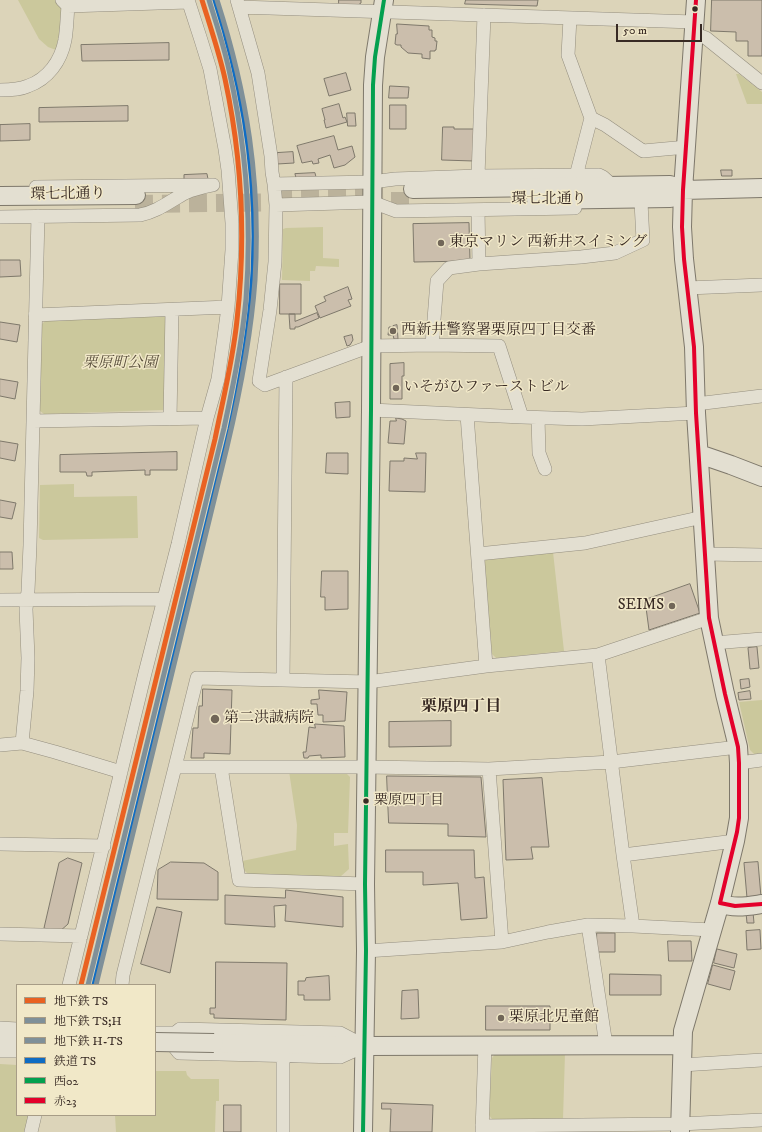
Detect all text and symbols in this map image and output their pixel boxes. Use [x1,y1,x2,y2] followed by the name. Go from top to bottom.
[690,4,700,14] unlabelled marker
[618,16,704,42] scale bar
[623,23,647,38] text: 50 m
[30,185,106,205] street label: 環七北通り
[512,191,586,209] street label: 環七北通り
[449,234,647,252] place label: 東京マリン 西新井スイミング
[436,238,446,248] marker: 東京マリン 西新井スイミング
[401,322,596,340] place label: 西新井警察署栗原四丁目交番
[388,326,398,336] marker: 西新井警察署栗原四丁目交番
[83,355,157,373] park label: 栗原町公園
[404,379,569,397] place label: いそがひファーストビル
[391,383,401,393] marker: いそがひファーストビル
[618,597,664,615] place label: SEIMS
[667,601,677,611] marker: SEIMS
[421,698,501,718] district label: 栗原四丁目
[224,710,314,728] place label: 第二洪誠病院
[209,713,221,725] marker: 第二洪誠病院
[374,793,444,809] place label: 栗原四丁目
[361,796,371,806] marker: 栗原四丁目
[16,984,156,1116] legend
[54,994,108,1009] text: 地下鉄 TS
[509,1009,599,1027] place label: 栗原北児童館
[496,1013,506,1023] marker: 栗原北児童館
[54,1014,122,1029] text: 地下鉄 TS;H
[54,1034,123,1049] text: 地下鉄 H-TS
[54,1054,96,1069] text: 鉄道 TS
[54,1074,78,1089] text: 西02
[54,1094,76,1109] text: 赤23

